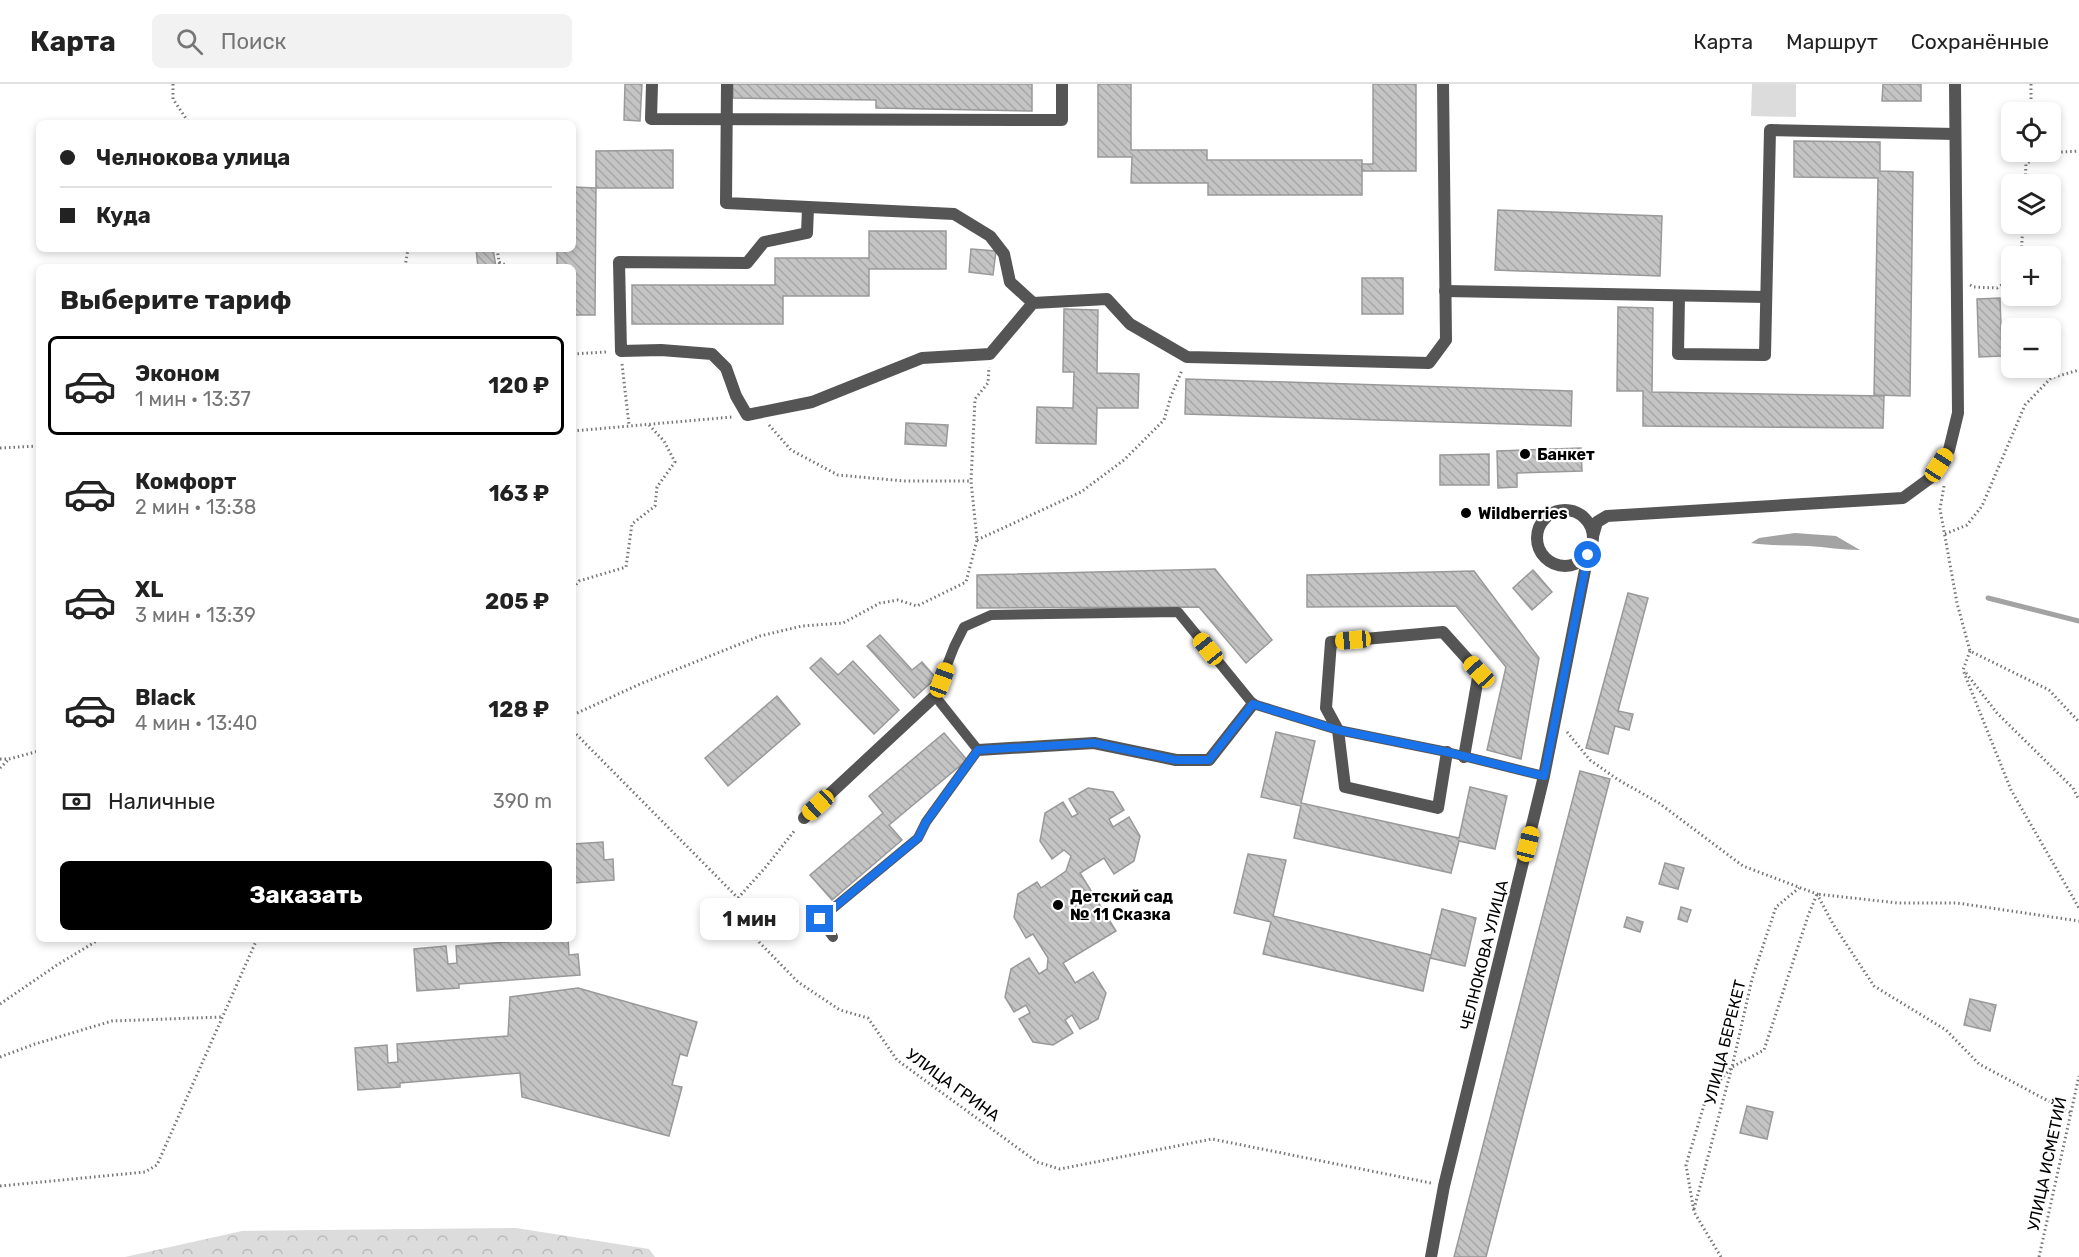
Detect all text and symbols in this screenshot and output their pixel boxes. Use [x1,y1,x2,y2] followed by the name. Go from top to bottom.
[152,14,572,68] search box
[30,25,116,58] text: Карта
[173,25,206,58] icon: search
[221,28,286,55] text: Поиск
[1693,29,1753,54] text: Карта
[1786,29,1878,54] text: Маршрут
[1911,29,2049,54] text: Сохранённые
[2001,102,2061,378] map controls
[2001,102,2061,162] button: locate
[96,144,290,171] text: Челнокова улица
[2001,174,2061,234] button: layers
[96,202,151,229] text: Куда
[2001,246,2061,306] button: +
[60,284,291,316] text: Выберите тариф
[2001,318,2061,378] button: −
[63,359,117,413] icon: car
[135,360,220,387] text: Эконом
[488,372,549,399] text: 120 ₽
[135,387,251,411] text: 1 мин · 13:37
[1537,445,1595,464] place label: Банкет
[1922,445,1956,485] car
[1518,447,1532,461] marker: Банкет
[63,467,117,521] icon: car
[135,468,236,495] text: Комфорт
[489,480,549,507] text: 163 ₽
[135,495,256,519] text: 2 мин · 13:38
[1478,504,1568,523] place label: Wildberries
[1459,506,1473,520] marker: Wildberries
[1574,541,1601,568] route start
[63,575,117,629] icon: car
[135,576,163,603] text: XL
[485,588,549,615] text: 205 ₽
[135,603,256,627] text: 3 мин · 13:39
[1190,629,1226,669] car
[1334,629,1372,651] car
[1460,653,1498,691] car
[927,660,957,700] car
[63,683,117,737] icon: car
[135,684,196,711] text: Black
[488,696,549,723] text: 128 ₽
[135,711,258,735] text: 4 мин · 13:40
[60,785,93,818] icon: cash
[799,786,837,824] car
[108,788,215,815] text: Наличные
[493,789,552,813] text: 390 m
[1515,824,1541,864] car
[60,861,552,930] button: Заказать
[1456,878,1512,1032] street label: ЧЕЛНОКОВА УЛИЦА
[1070,887,1174,924] place label: Детский сад № 11 Сказка
[700,898,799,940] callout: 1 мин
[1051,898,1065,912] marker: Детский сад № 11 Сказка
[806,905,833,932] route end
[722,907,777,931] text: 1 мин
[1700,978,1750,1106] street label: УЛИЦА БЕРЕКЕТ
[902,1045,1004,1126] street label: УЛИЦА ГРИНА
[2024,1095,2070,1233] street label: УЛИЦА ИСМЕТИЙ

